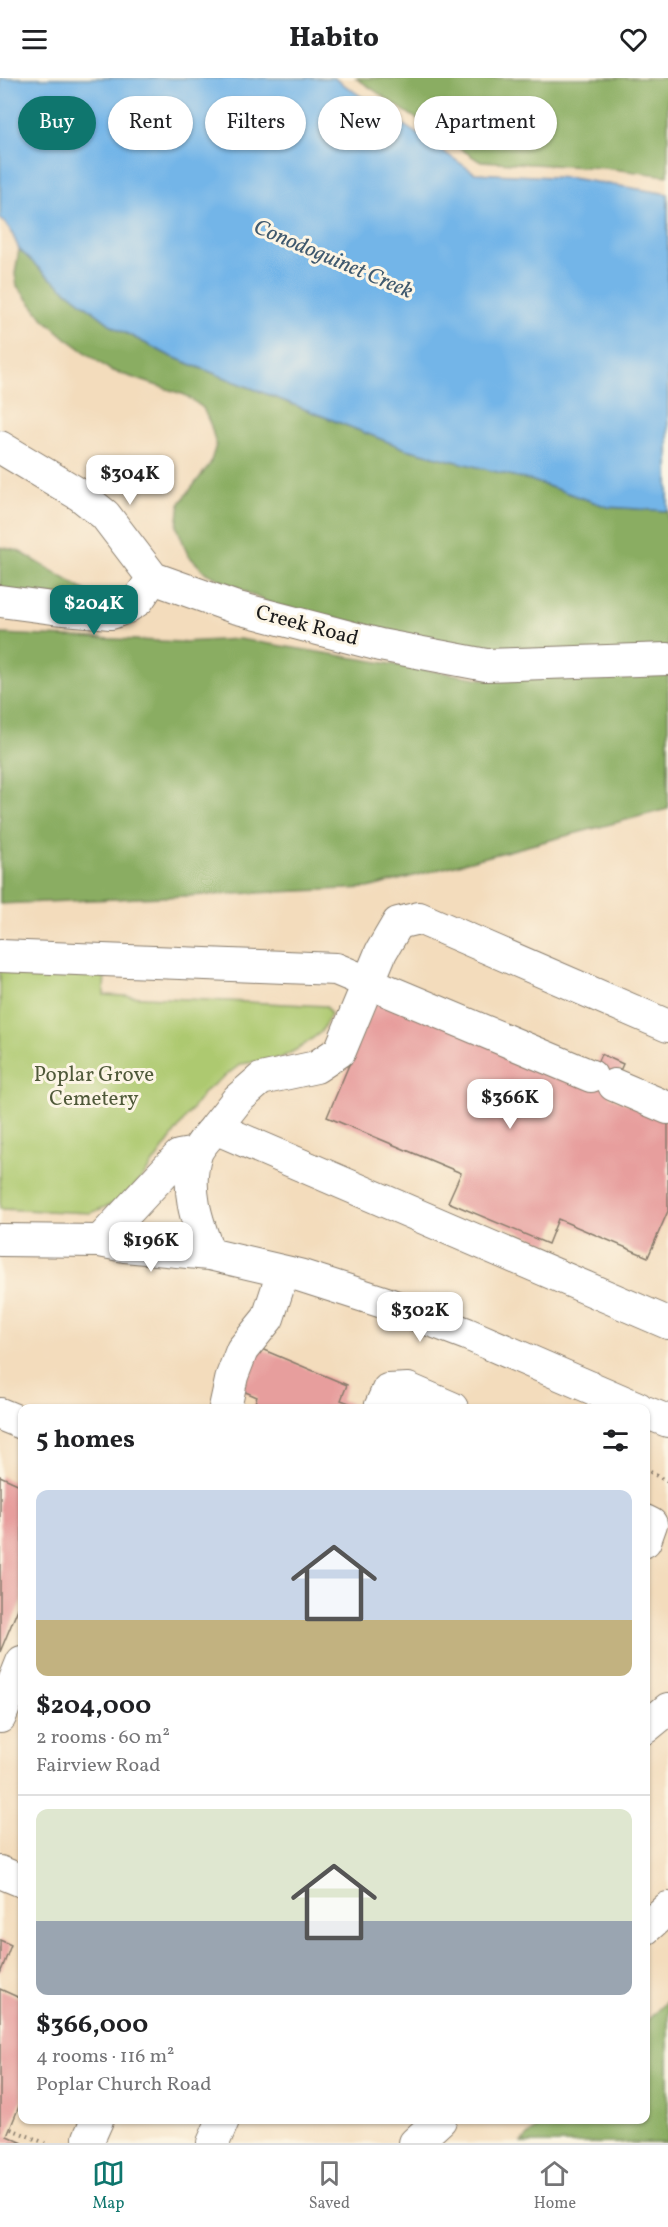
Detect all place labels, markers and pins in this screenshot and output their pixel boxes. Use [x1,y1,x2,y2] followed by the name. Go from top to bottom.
[88,455,172,506] pin: $304K
[52,585,136,636] pin: $204K
[468,1079,552,1130] pin: $366K
[109,1222,193,1273] pin: $196K
[378,1292,462,1343] pin: $302K

